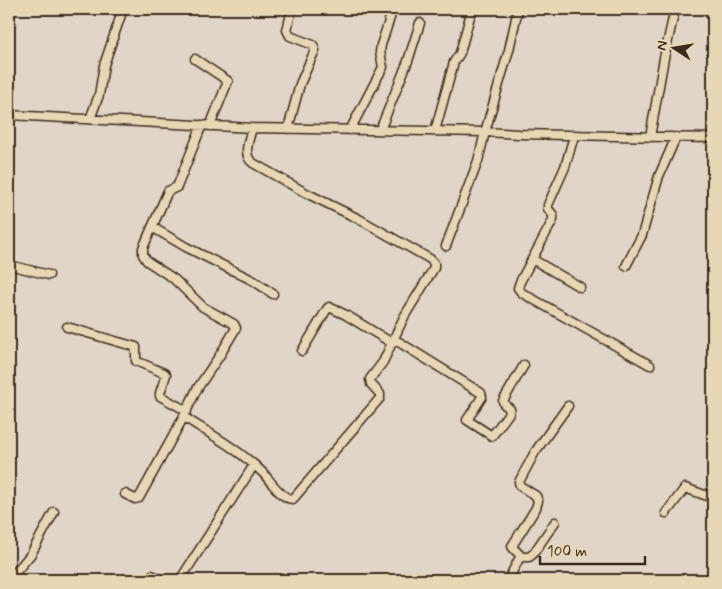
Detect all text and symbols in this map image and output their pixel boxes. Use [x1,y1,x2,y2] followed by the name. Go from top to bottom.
[650,22,700,72] north arrow
[652,39,672,52] text: N
[540,534,644,566] scale bar
[547,542,587,562] text: 100 m

